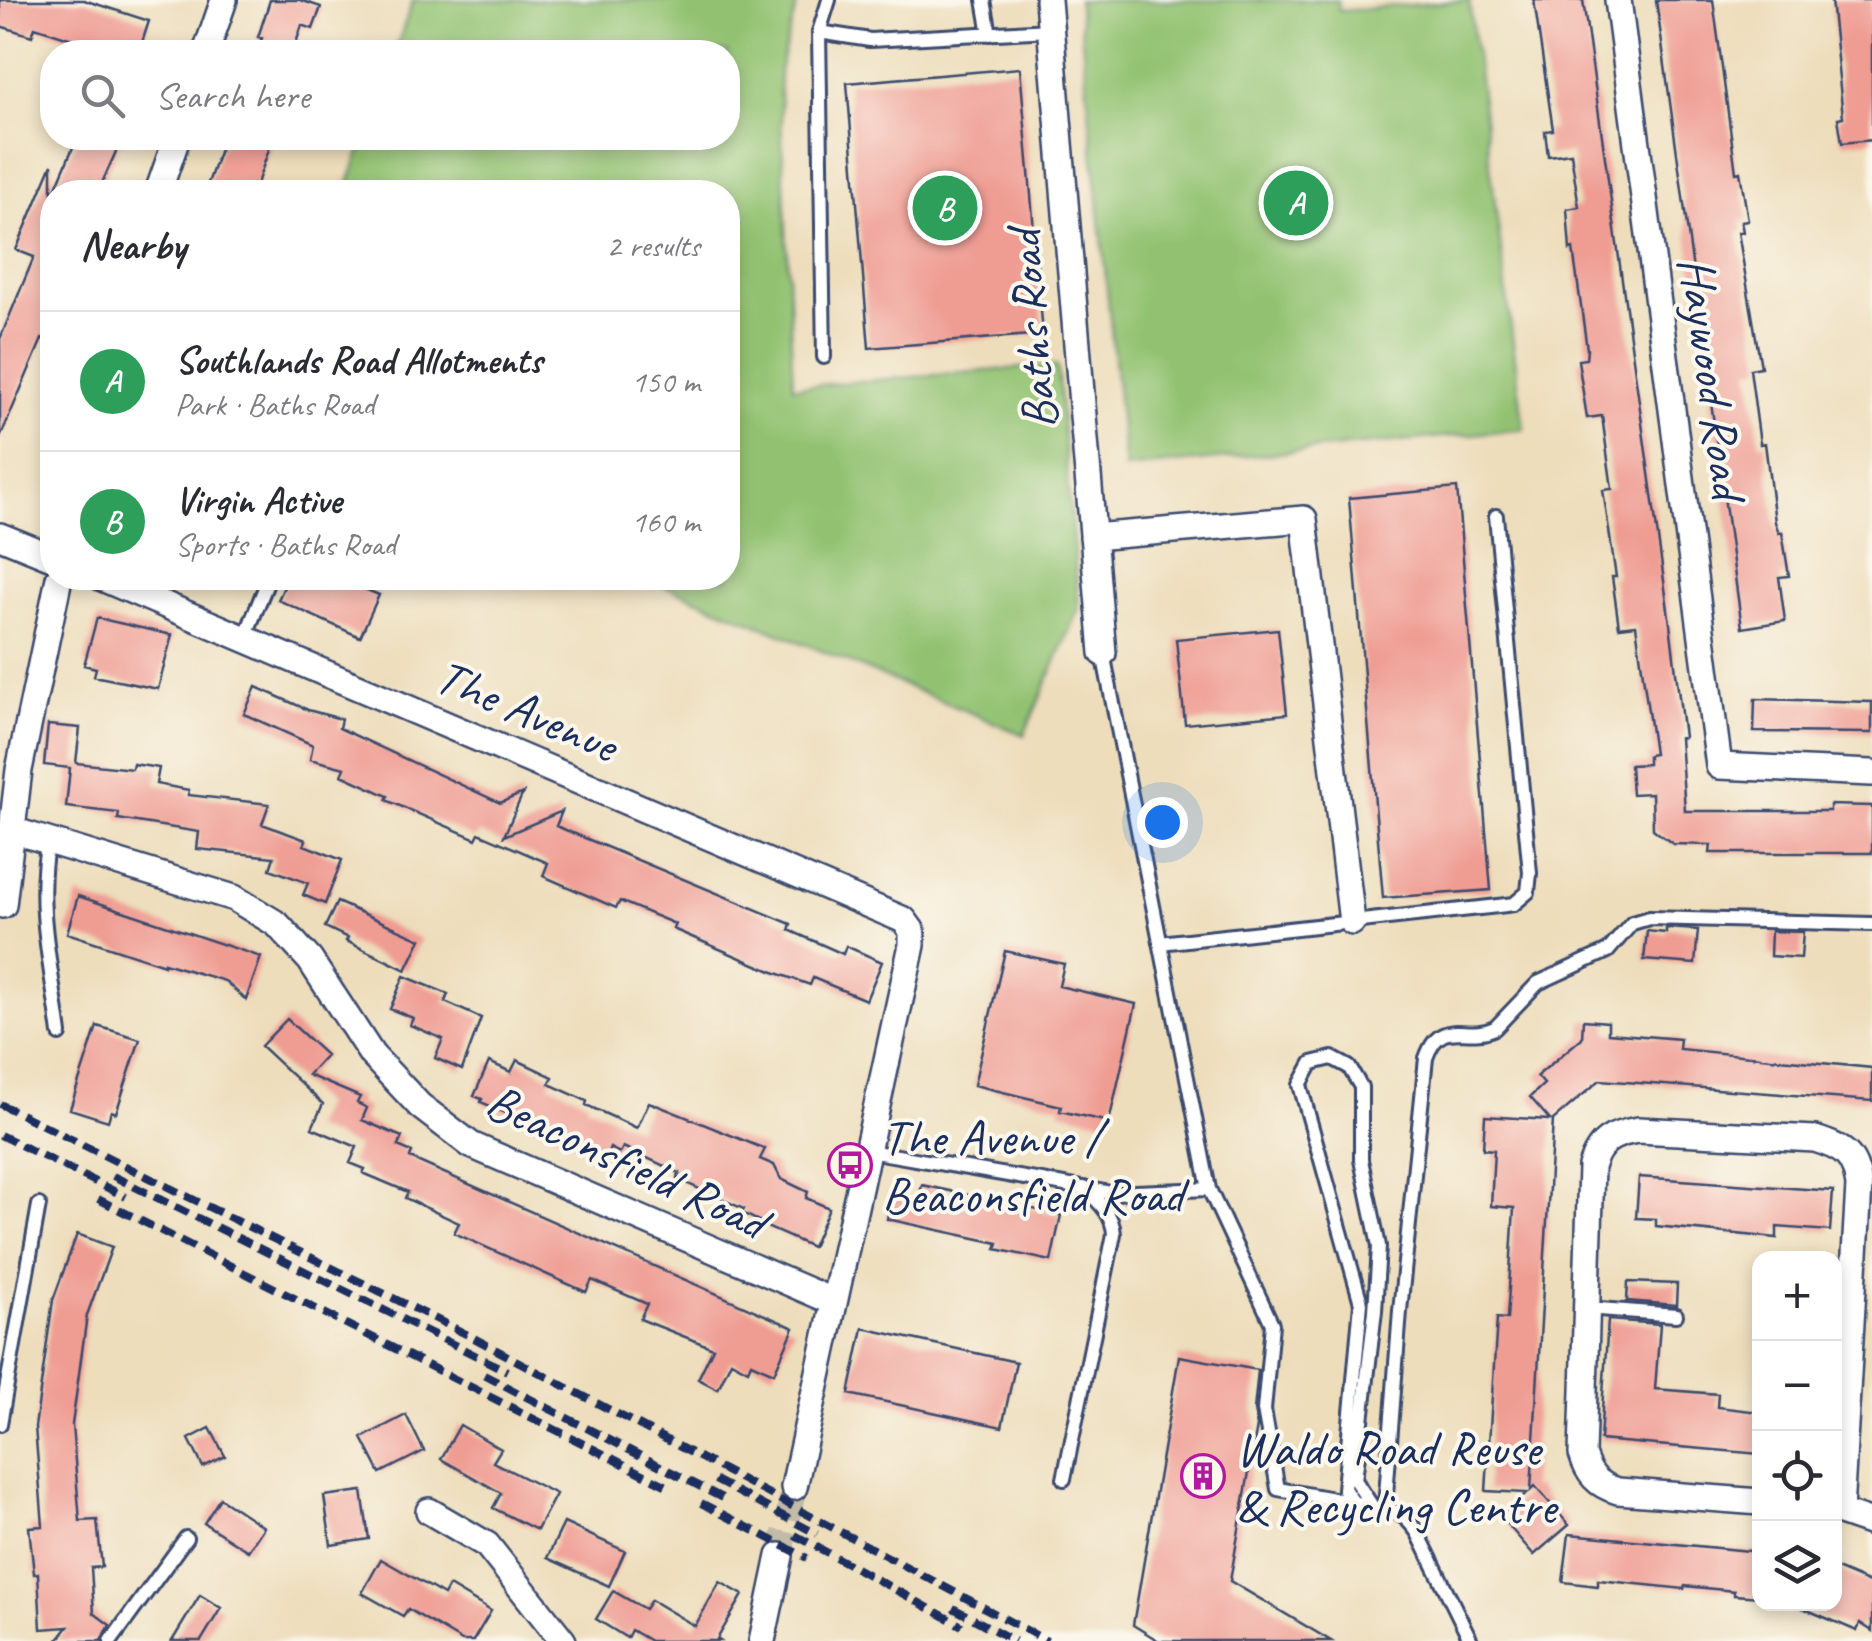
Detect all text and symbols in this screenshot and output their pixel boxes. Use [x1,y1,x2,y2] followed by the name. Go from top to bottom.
[40,40,740,150] search box
[75,68,130,123] icon: search
[155,72,310,119] text: Search here
[1264,166,1328,240] pin: A
[912,170,978,246] pin: B
[80,219,186,272] text: Nearby
[991,221,1072,432] street label: Baths Road
[606,225,700,266] text: 2 results
[1664,253,1762,509] street label: Haywood Road
[175,337,542,384] text: Southlands Road Allotments
[104,361,121,402] text: A
[631,361,700,402] text: 150 m
[175,384,375,425] text: Park · Baths Road
[175,477,341,524] text: Virgin Active
[104,501,121,542] text: B
[631,501,700,542] text: 160 m
[175,524,396,565] text: Sports · Baths Road
[426,644,630,778] street label: The Avenue
[1137,797,1188,848] your location
[477,1069,782,1256] street label: Beaconsfield Road
[882,1106,1190,1227] place label: The Avenue / Beaconsfield Road
[827,1142,873,1188] bus stop icon: The Avenue / Beaconsfield Road
[1752,1251,1842,1611] map controls
[1752,1251,1842,1341] button: +
[1752,1341,1842,1431] button: −
[1236,1417,1559,1538] place label: Waldo Road Reuse & Recycling Centre
[1752,1431,1842,1521] button: locate
[1180,1453,1226,1499] building icon: Waldo Road Reuse & Recycling Centre
[1752,1521,1842,1611] button: layers

